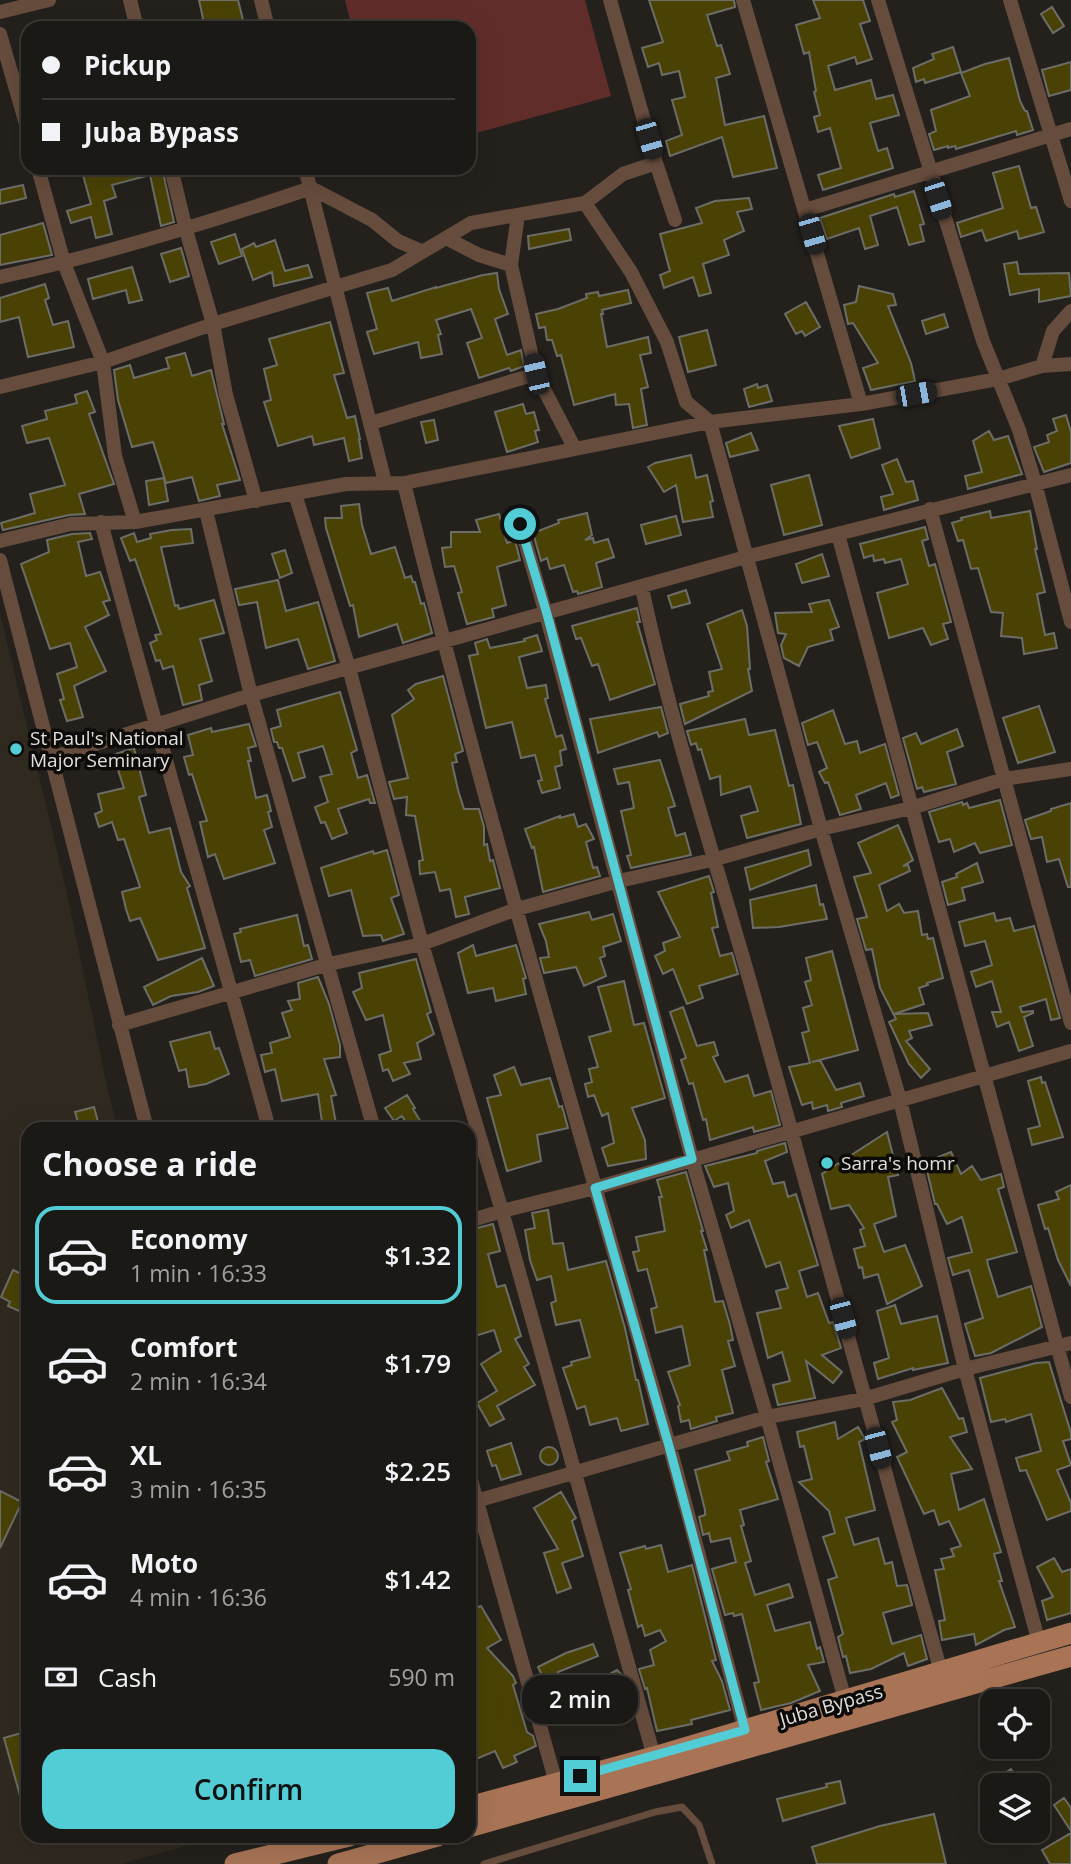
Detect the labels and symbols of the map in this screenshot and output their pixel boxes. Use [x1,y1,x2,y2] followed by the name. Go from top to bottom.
[634,116,665,162] car
[922,176,955,222] car
[797,211,828,257] car
[522,351,551,397] car
[894,380,939,408] car
[504,508,536,540] route start
[30,725,184,773] place label: St Paul's National Major Seminary
[8,741,24,757] marker: St Paul's National Major Seminary
[841,1150,955,1176] place label: Sarra's homr
[819,1155,835,1171] marker: Sarra's homr
[828,1295,859,1341] car
[863,1425,894,1471] car
[522,1674,638,1724] callout: 2 min
[775,1678,886,1733] street label: Juba Bypass
[564,1760,596,1792] route end

